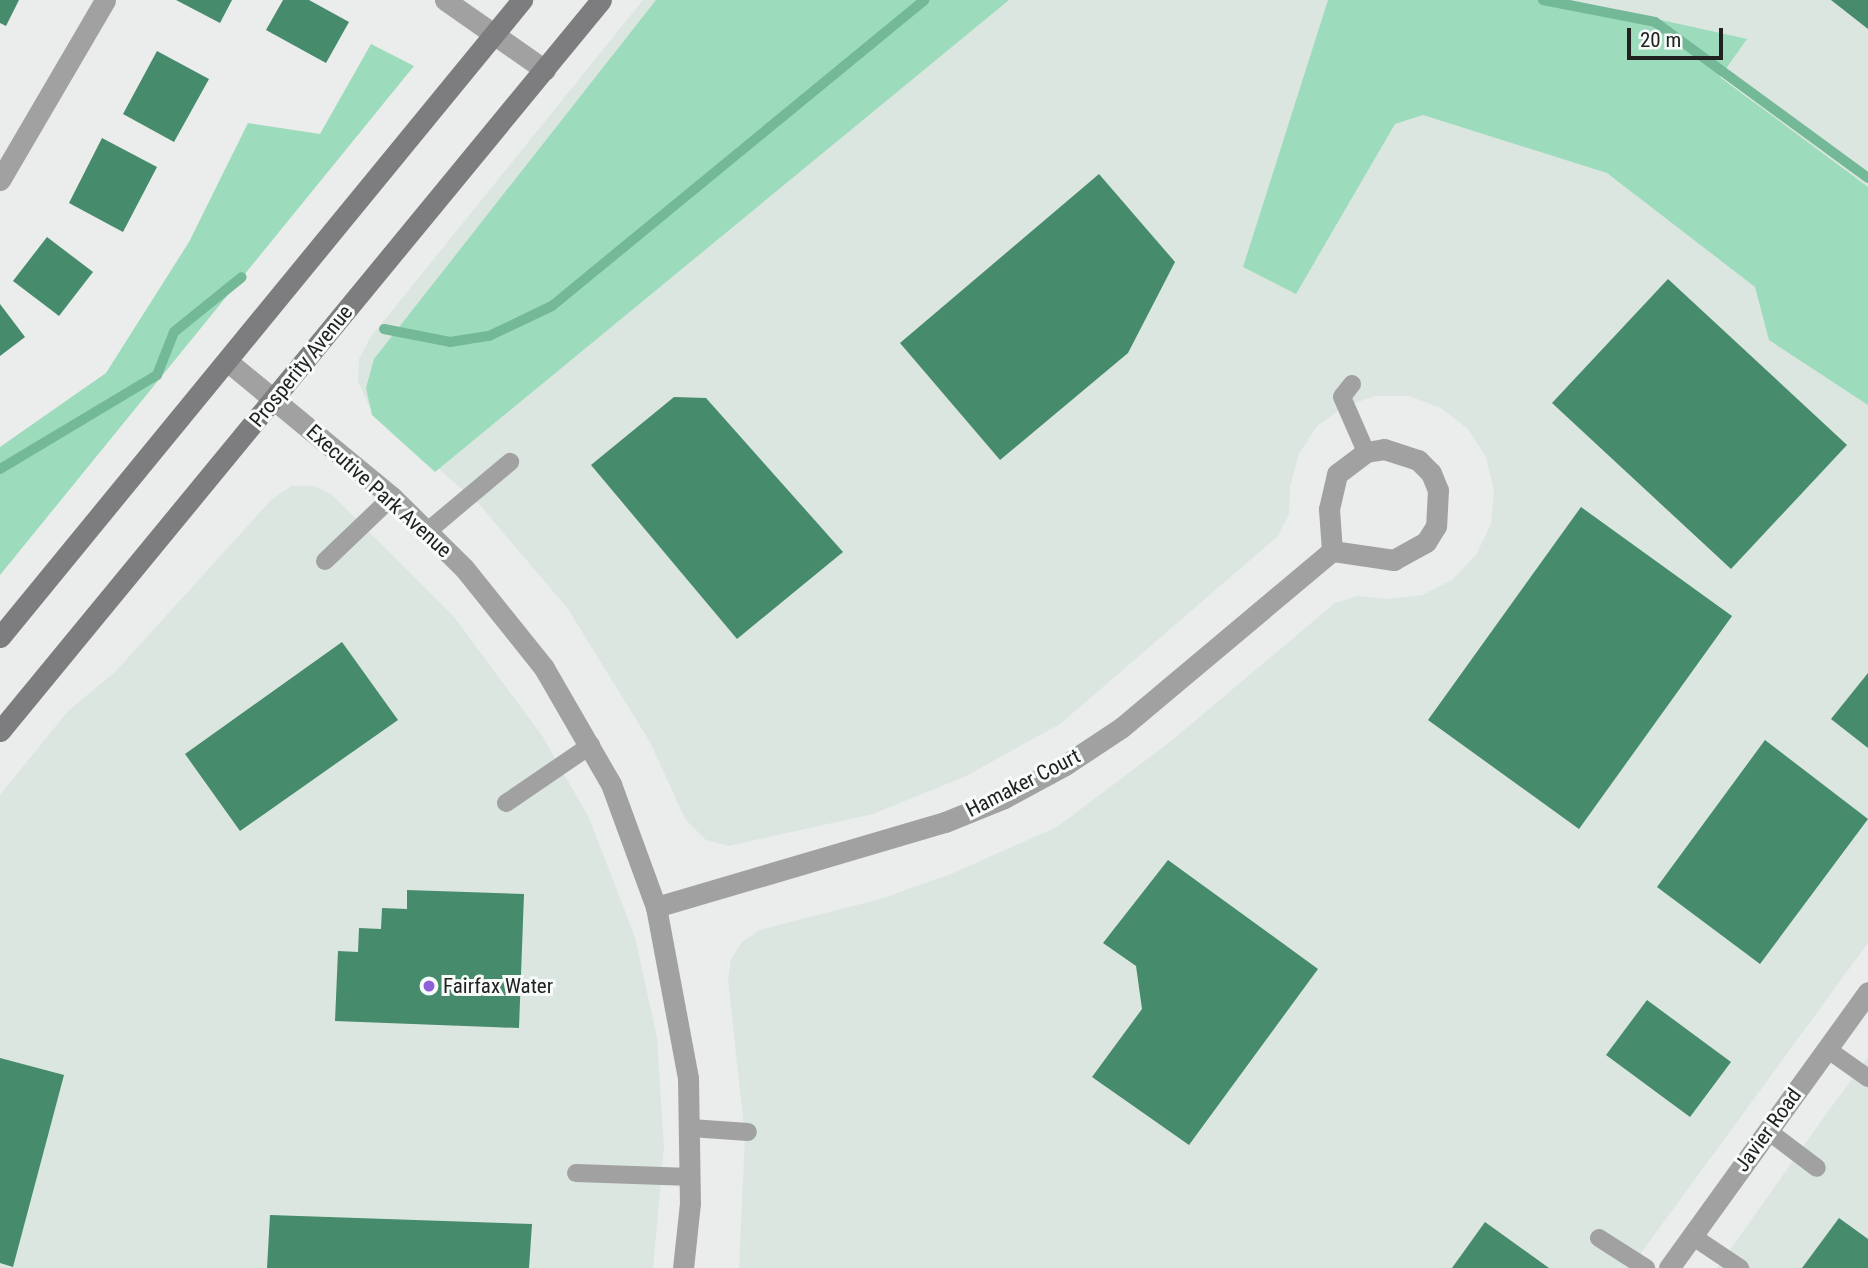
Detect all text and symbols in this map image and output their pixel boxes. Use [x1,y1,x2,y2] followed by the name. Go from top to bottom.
[1630,14,1726,58] scale bar
[1640,28,1681,52] text: 20 m
[244,300,358,432] street label: Prosperity Avenue
[301,419,457,563] street label: Executive Park Avenue
[962,743,1084,823] street label: Hamaker Court
[443,973,553,999] place label: Fairfax Water
[421,978,437,994] marker: Fairfax Water
[1729,1083,1807,1177] street label: Javier Road

